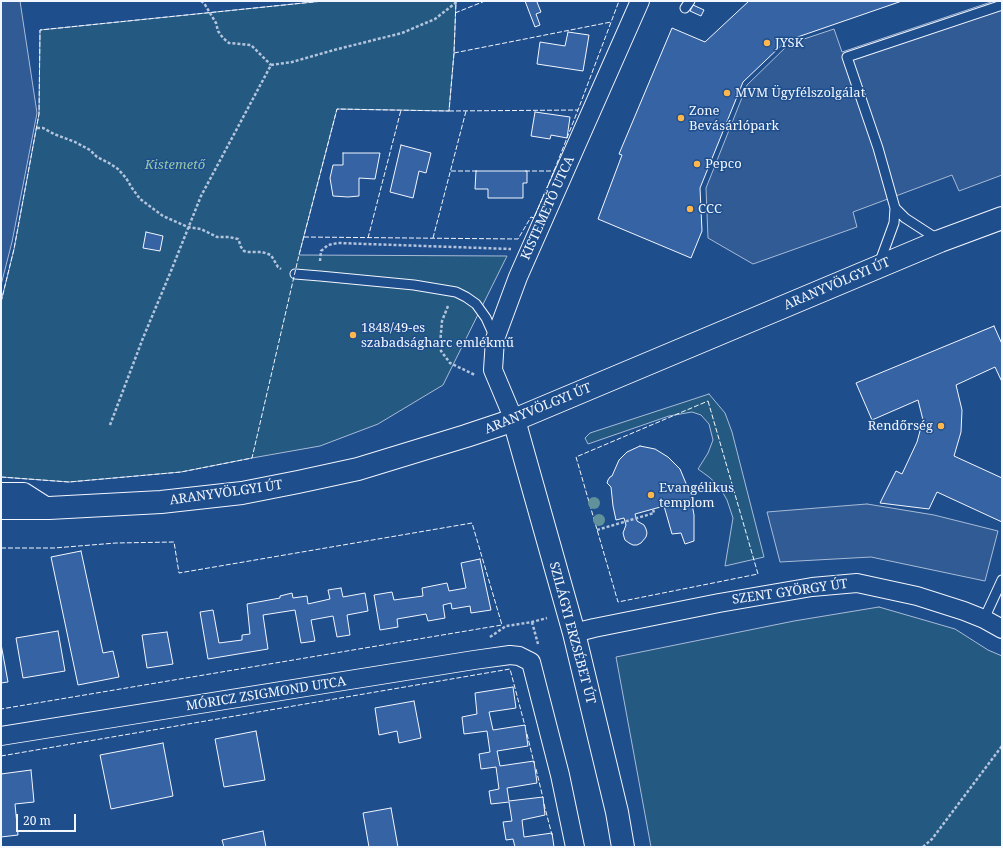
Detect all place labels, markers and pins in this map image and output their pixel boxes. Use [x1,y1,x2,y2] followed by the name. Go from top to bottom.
[775,35,804,51] place label: JYSK
[762,38,772,48] marker: JYSK
[735,85,865,101] place label: MVM Ügyfélszolgálat
[722,88,732,98] marker: MVM Ügyfélszolgálat
[689,103,779,134] place label: Zone Bevásárlópark
[676,113,686,123] marker: Zone Bevásárlópark
[705,156,742,172] place label: Pepco
[692,159,702,169] marker: Pepco
[698,201,722,217] place label: CCC
[685,204,695,214] marker: CCC
[361,320,514,351] place label: 1848/49-es szabadságharc emlékmű
[348,330,358,340] marker: 1848/49-es szabadságharc emlékmű
[868,418,933,434] place label: Rendőrség
[936,421,946,431] marker: Rendőrség
[659,480,734,511] place label: Evangélikus templom
[646,490,656,500] marker: Evangélikus templom

